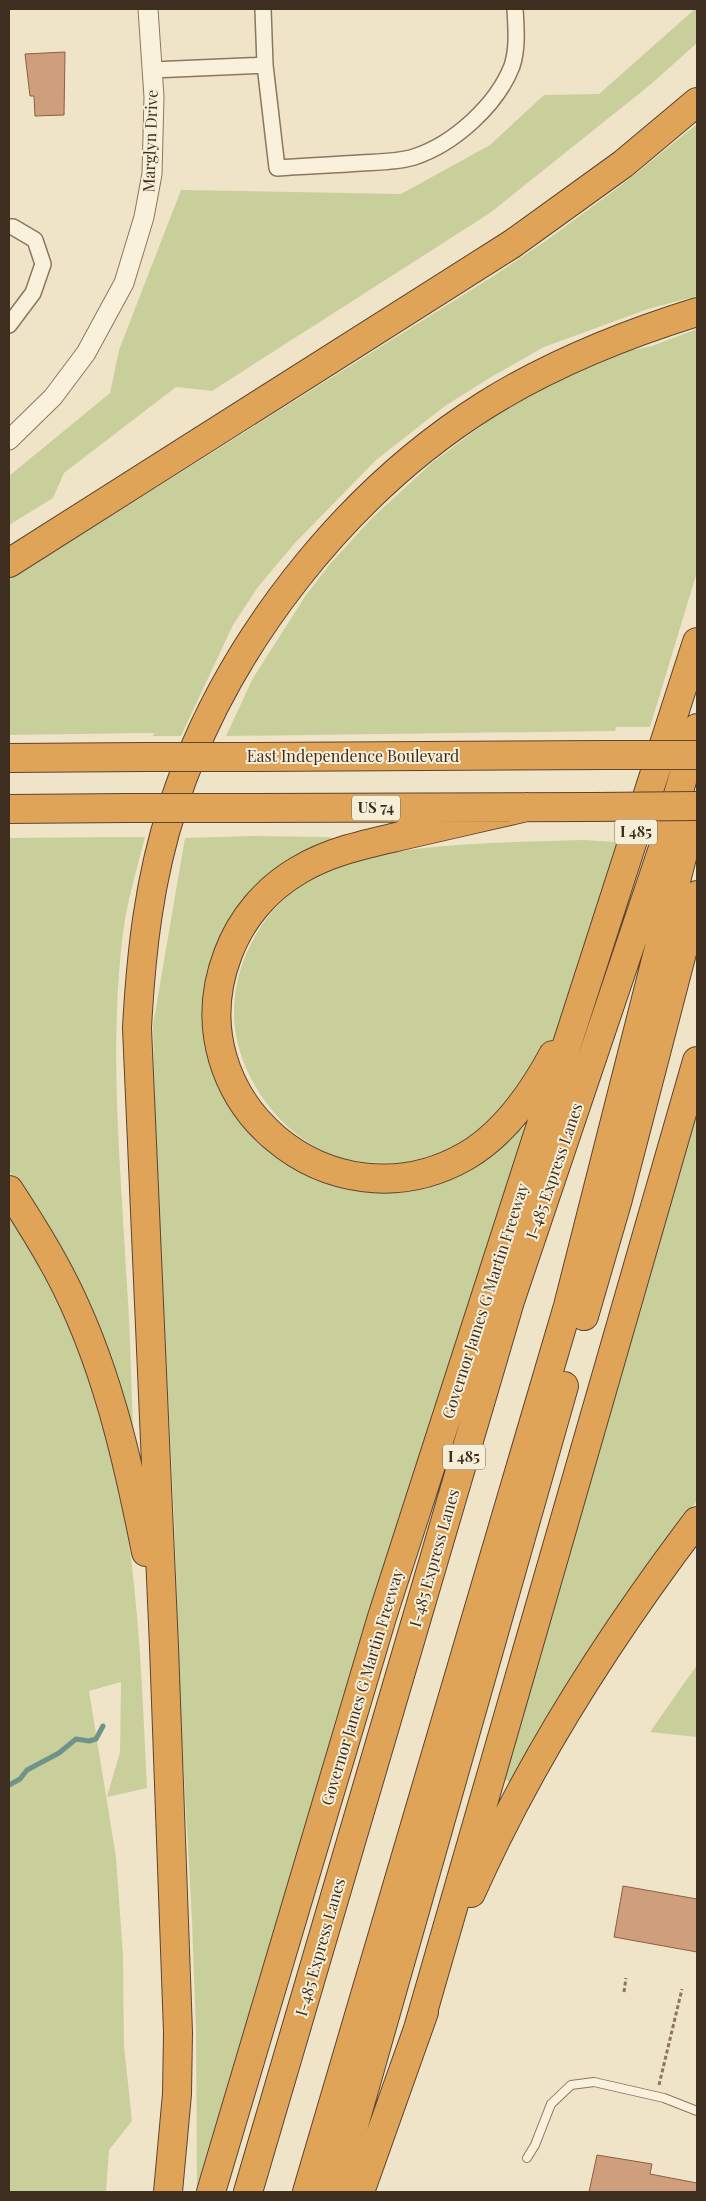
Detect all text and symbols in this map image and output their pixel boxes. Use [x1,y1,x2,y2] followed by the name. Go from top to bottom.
[137,89,162,193] street label: Marglyn Drive
[247,745,459,766] street label: East Independence Boulevard
[352,796,400,820] road number: US 74
[615,820,657,844] road number: I 485
[520,1100,587,1242] street label: I-485 Express Lanes
[436,1180,533,1421] street label: Governor James G Martin Freeway
[443,1444,485,1470] road number: I 485
[404,1486,463,1629] street label: I-485 Express Lanes
[315,1566,408,1808] street label: Governor James G Martin Freeway
[290,1875,349,2018] street label: I-485 Express Lanes

